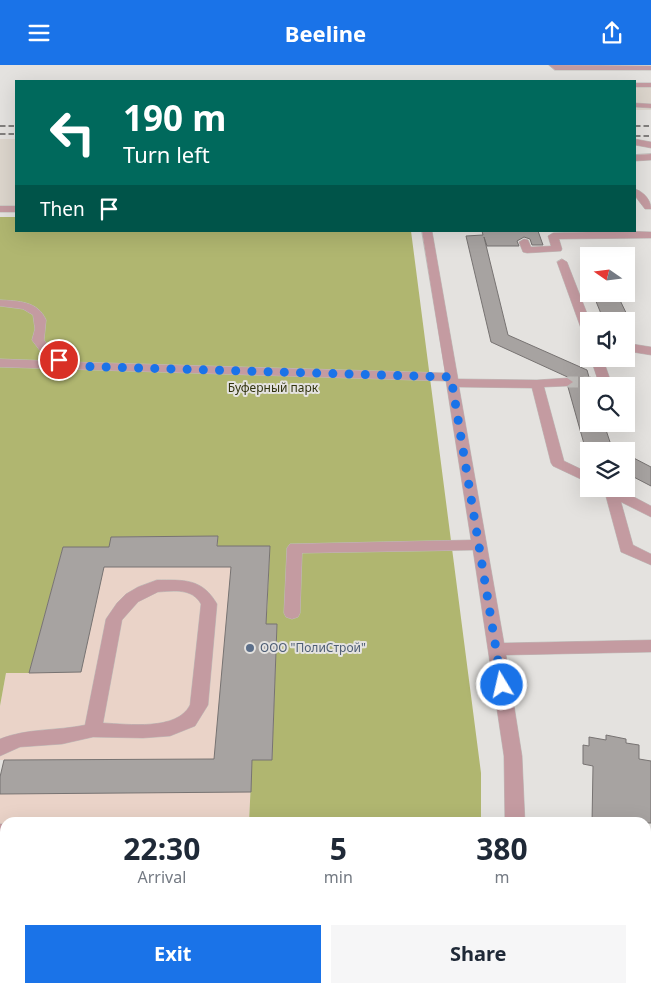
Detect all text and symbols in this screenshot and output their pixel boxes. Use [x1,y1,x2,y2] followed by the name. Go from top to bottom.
[285,18,366,48] text: Beeline
[25,19,53,47] icon: menu
[598,19,626,47] icon: share
[123,94,226,141] text: 190 m
[40,100,105,165] icon: left
[123,139,210,169] text: Turn left
[95,195,123,223] icon: arrive
[40,196,85,222] text: Then
[580,247,635,303] north arrow
[580,247,635,497] map controls
[580,312,635,367] button: sound
[38,339,80,381] pin
[45,346,73,374] icon: arrive
[580,377,635,432] button: search
[228,379,319,396] park label: Буферный парк
[580,442,635,497] button: layers
[260,639,366,656] place label: ООО "ПолиСтрой"
[244,642,256,654] marker: ООО "ПолиСтрой"
[475,658,527,710] position arrow
[123,828,200,869] text: 22:30
[330,828,347,869] text: 5
[476,828,528,869] text: 380
[137,866,186,888] text: Arrival
[324,866,353,888] text: min
[494,866,509,888] text: m
[25,925,321,983] button: Exit
[331,925,626,983] button: Share

